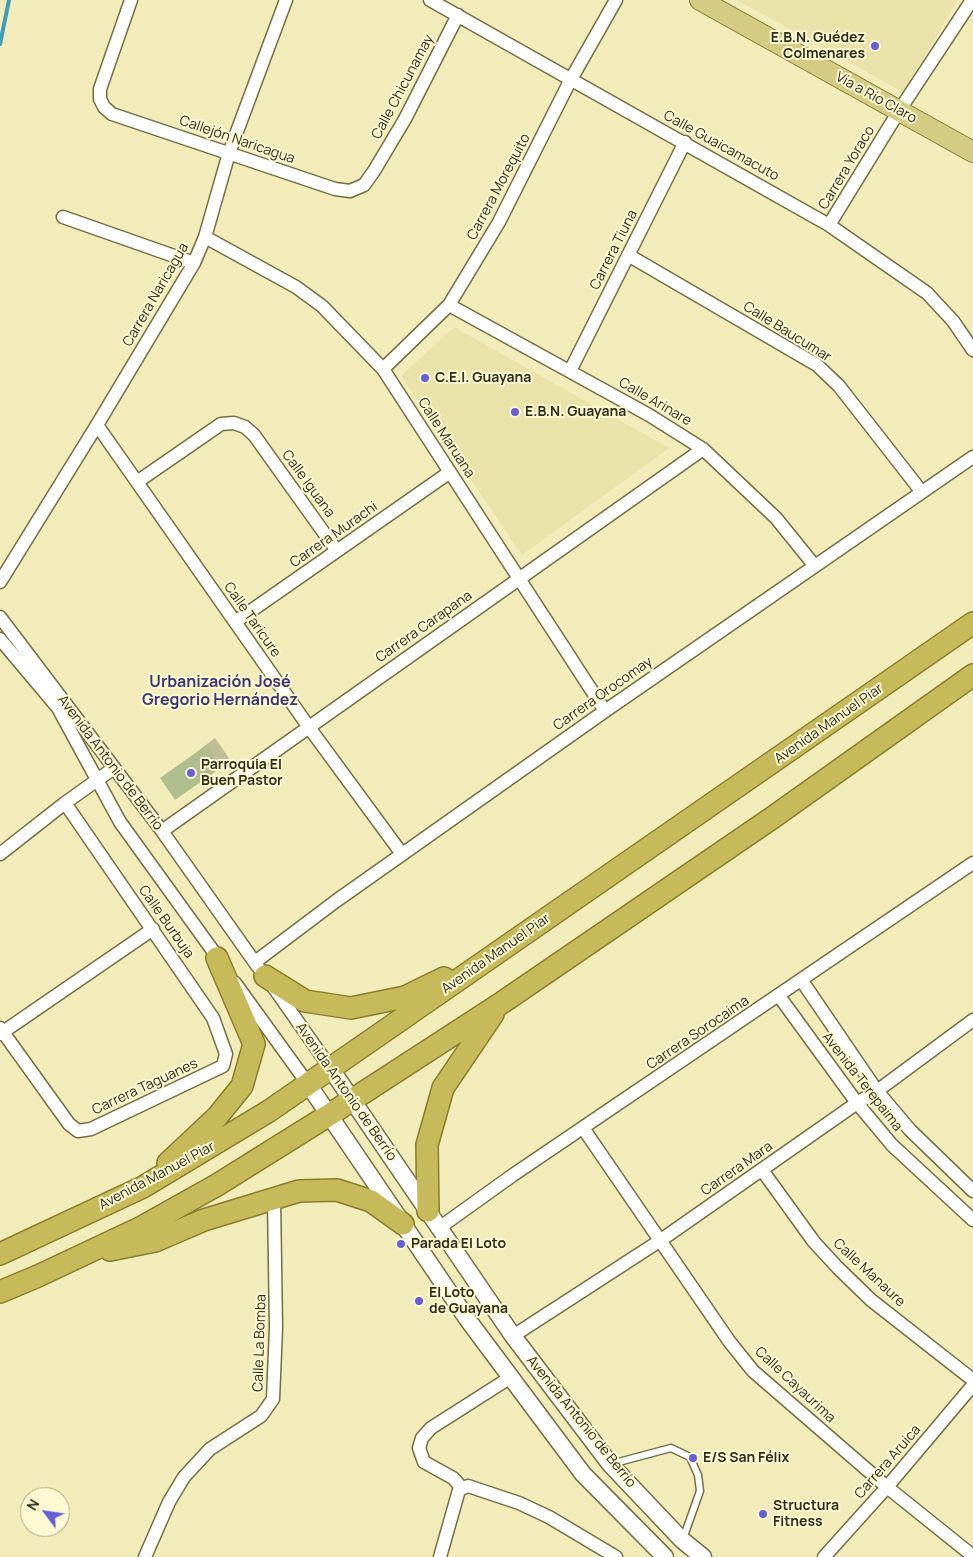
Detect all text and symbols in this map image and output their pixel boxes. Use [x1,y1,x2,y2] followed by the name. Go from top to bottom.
[771,30,865,62] place label: E.B.N. Guédez Colmenares
[368,32,438,142] street label: Calle Chicunamay
[869,40,881,52] marker: E.B.N. Guédez Colmenares
[833,69,919,127] street label: Vía a Río Claro
[660,107,782,185] street label: Calle Guaicamacuto
[177,112,297,168] street label: Callejón Naricagua
[815,123,879,213] street label: Carrera Yoraco
[464,131,534,243] street label: Carrera Morequito
[587,207,641,293] street label: Carrera Tiuna
[120,240,192,350] street label: Carrera Naricagua
[740,298,834,366] street label: Calle Baucumar
[435,370,531,386] place label: C.E.I. Guayana
[419,372,431,384] marker: C.E.I. Guayana
[615,374,695,430] street label: Calle Arinare
[414,395,478,481] street label: Calle Maruana
[525,404,626,420] place label: E.B.N. Guayana
[509,406,521,418] marker: E.B.N. Guayana
[278,447,338,521] street label: Calle Iguana
[287,499,381,571] street label: Carrera Murachi
[220,579,284,661] street label: Calle Taricure
[373,587,475,667] street label: Carrera Carapana
[550,654,656,734] street label: Carrera Orocomay
[142,673,298,711] district label: Urbanización José Gregorio Hernández
[772,680,886,768] street label: Avenida Manuel Piar
[54,692,166,834] street label: Avenida Antonio de Berrío
[201,757,283,790] place label: Parroquia El Buen Pastor
[185,767,197,779] marker: Parroquia El Buen Pastor
[135,882,197,962] street label: Calle Burbuja
[439,910,553,998] street label: Avenida Manuel Piar
[644,993,752,1073] street label: Carrera Sorocaima
[292,1020,400,1164] street label: Avenida Antonio de Berrío
[818,1029,906,1135] street label: Avenida Terepaima
[90,1055,200,1119] street label: Carrera Taguanes
[96,1138,218,1214] street label: Avenida Manuel Piar
[698,1138,776,1200] street label: Carrera Mara
[829,1235,909,1311] street label: Calle Manaure
[411,1236,506,1252] place label: Parada El Loto
[395,1238,407,1250] marker: Parada El Loto
[429,1285,508,1318] place label: El Loto de Guayana
[250,1294,270,1392] street label: Calle La Bomba
[413,1295,425,1307] marker: El Loto de Guayana
[751,1343,839,1427] street label: Calle Cayaurima
[523,1353,639,1491] street label: Avenida Antonio de Berrío
[851,1422,925,1502] street label: Carrera Aruica
[703,1450,789,1466] place label: E/S San Félix
[687,1452,699,1464] marker: E/S San Félix
[20,1487,70,1537] north arrow
[22,1495,43,1514] text: N
[773,1498,839,1530] place label: Structura Fitness
[757,1508,769,1520] marker: Structura Fitness

